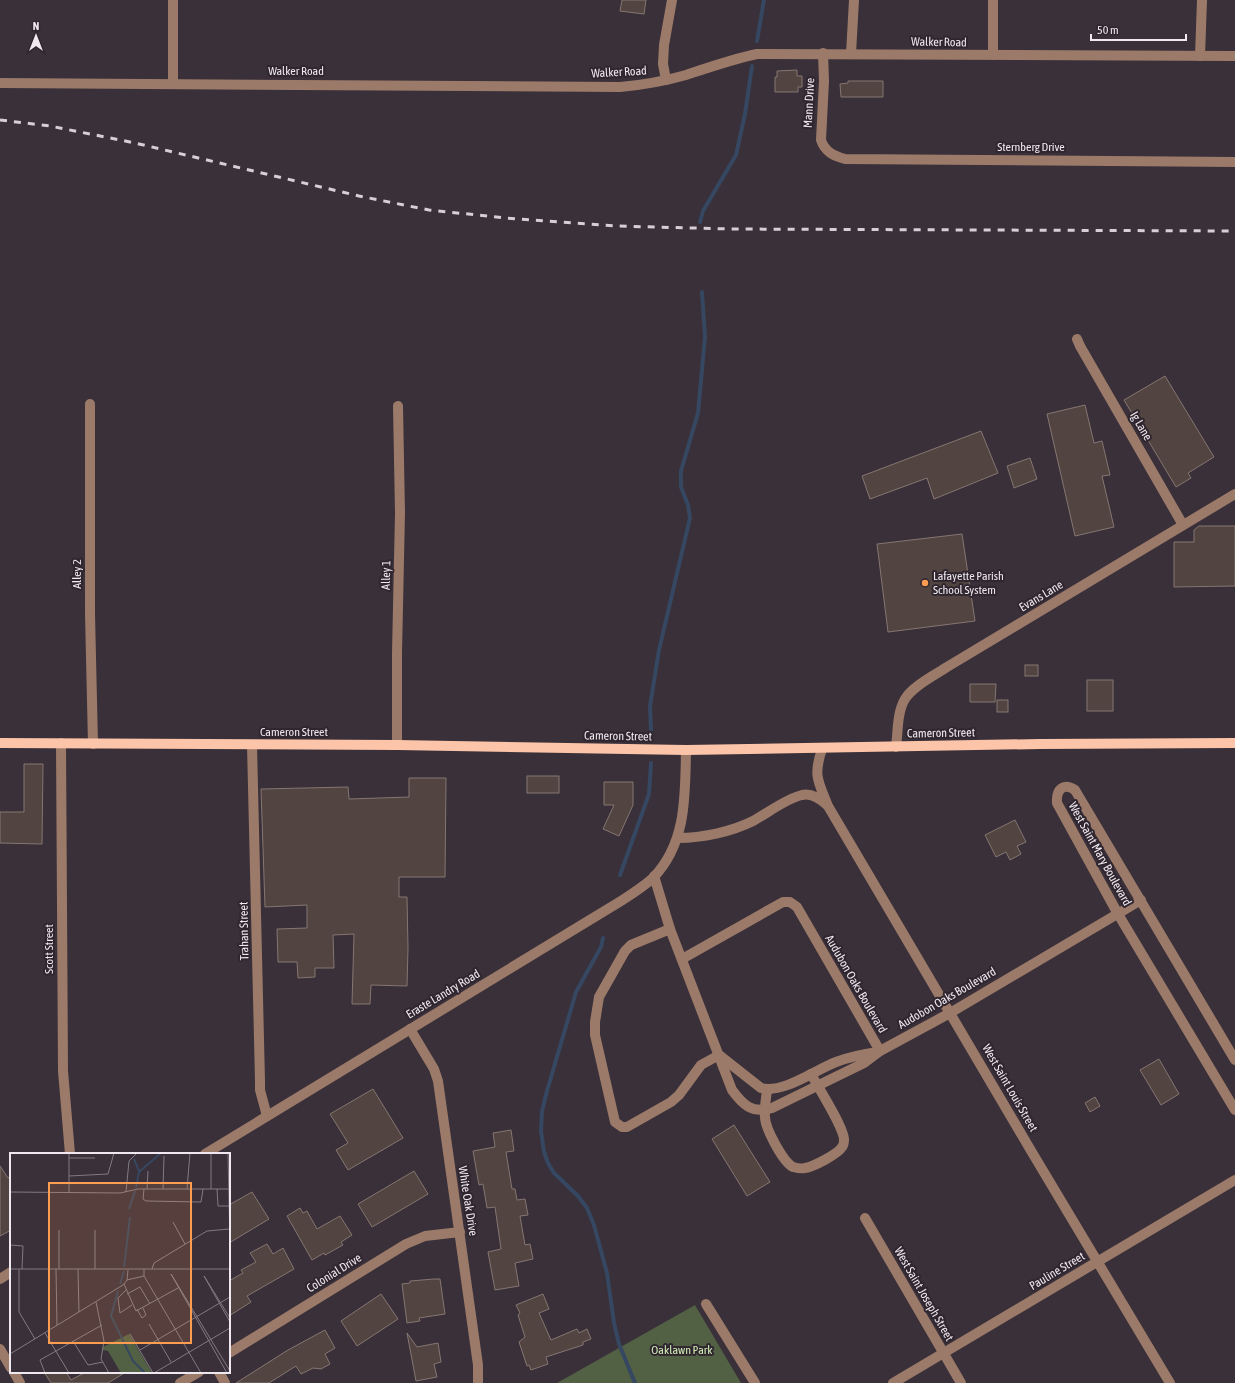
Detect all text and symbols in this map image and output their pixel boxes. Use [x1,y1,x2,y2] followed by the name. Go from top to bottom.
[16,16,56,56] north arrow
[1091,16,1186,42] scale bar
[33,20,39,32] text: N
[1097,23,1119,37] text: 50 m
[911,35,967,49] street label: Walker Road
[268,64,324,78] street label: Walker Road
[591,64,647,80] street label: Walker Road
[801,78,817,128] street label: Mann Drive
[997,140,1065,154] street label: Sternberg Drive
[1127,409,1155,443] street label: Ig Lane
[70,559,84,589] street label: Alley 2
[379,560,393,590] street label: Alley 1
[933,569,1004,597] place label: Lafayette Parish School System
[1017,577,1065,615] street label: Evans Lane
[920,578,930,588] marker: Lafayette Parish School System
[260,725,329,739] street label: Cameron Street
[907,725,976,741] street label: Cameron Street
[584,728,653,744] street label: Cameron Street
[1066,800,1134,908] street label: West Saint Mary Boulevard
[236,901,252,960] street label: Trahan Street
[42,923,56,974] street label: Scott Street
[822,932,890,1036] street label: Audubon Oaks Boulevard
[896,964,998,1032] street label: Audobon Oaks Boulevard
[404,967,482,1021] street label: Eraste Landry Road
[979,1042,1041,1135] street label: West Saint Louis Street
[10,1153,230,1373] inset map
[456,1165,480,1237] street label: White Oak Drive
[891,1245,957,1344] street label: West Saint Joseph Street
[1027,1249,1088,1293] street label: Pauline Street
[304,1251,364,1295] street label: Colonial Drive
[651,1343,713,1357] park label: Oaklawn Park

